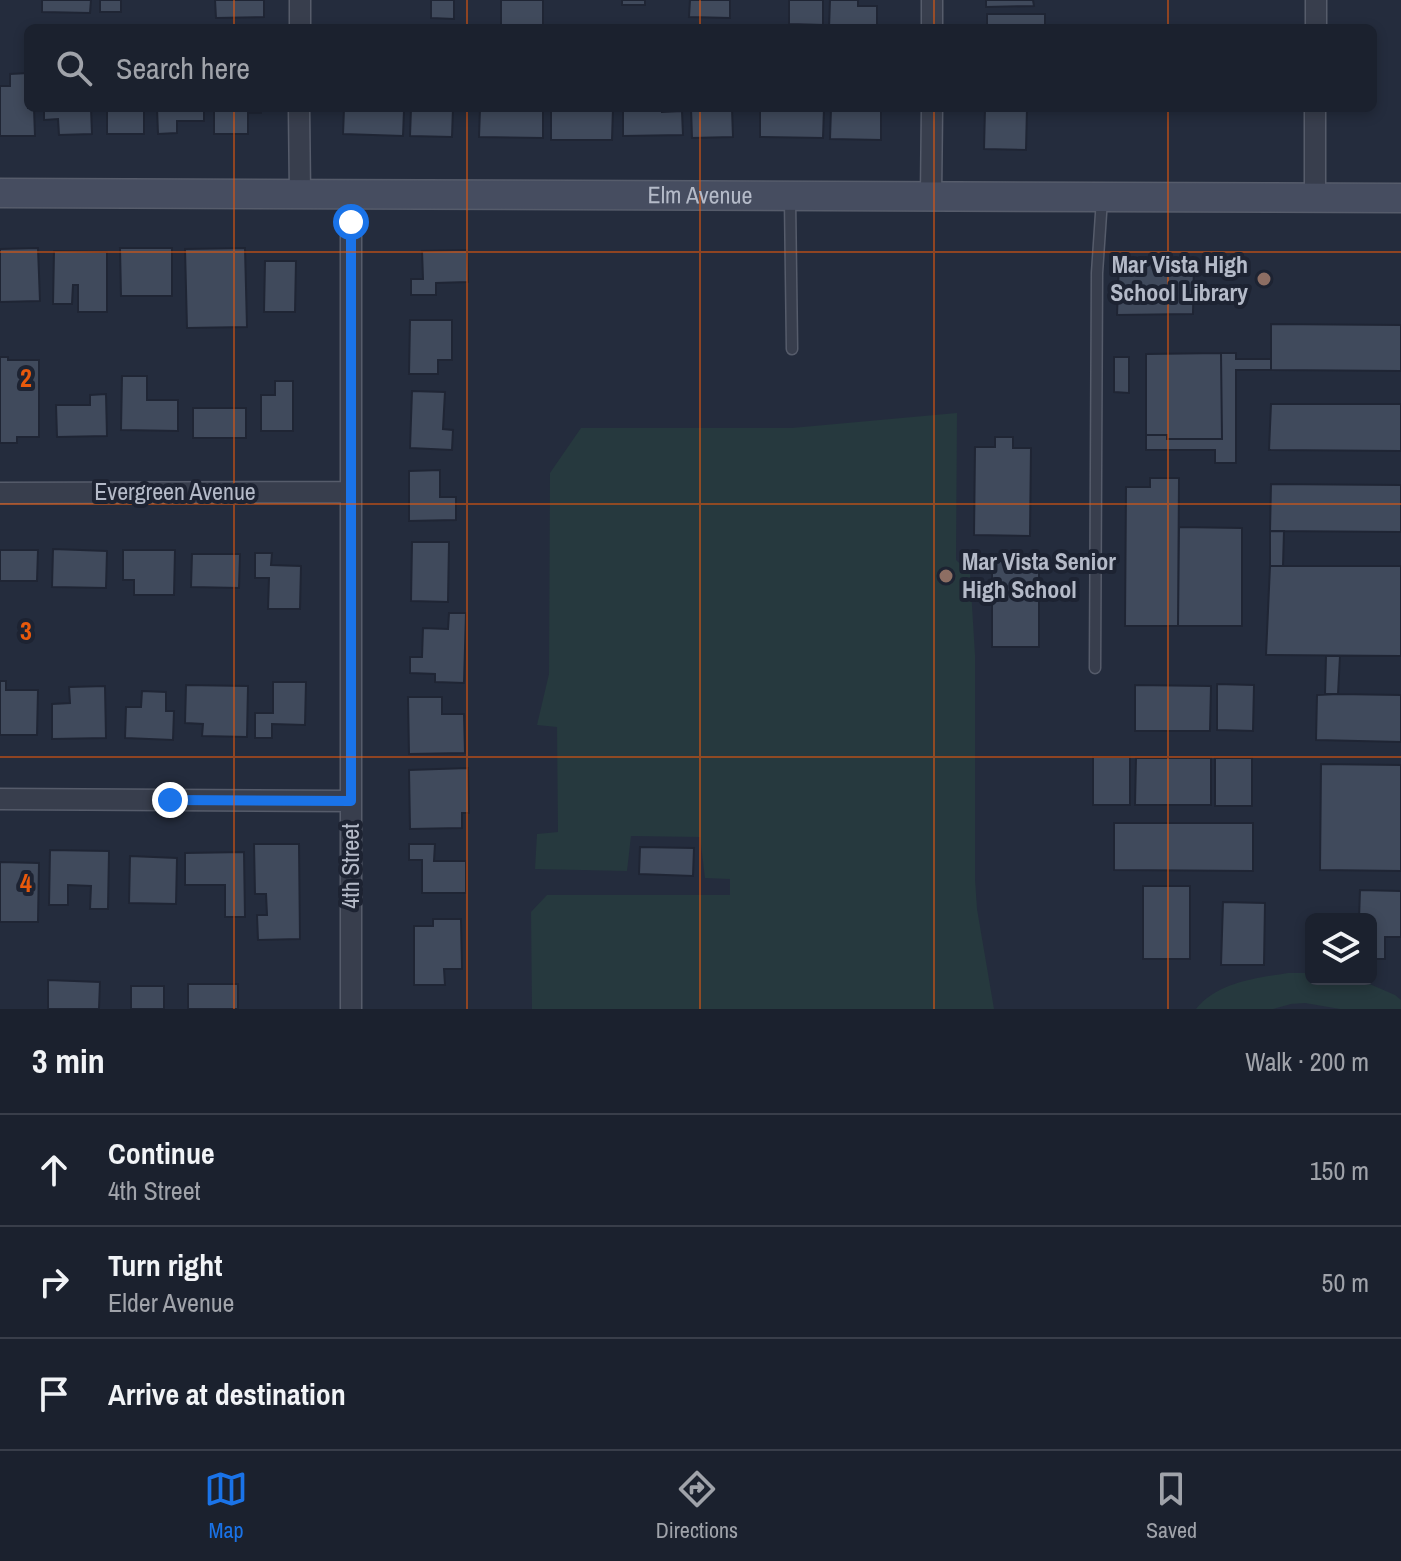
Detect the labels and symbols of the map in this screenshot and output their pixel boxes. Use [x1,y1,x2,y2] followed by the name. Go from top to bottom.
[648,178,752,211] street label: Elm Avenue
[333,204,369,240] route start
[1110,248,1248,308] place label: Mar Vista High School Library
[1255,270,1273,288] marker: Mar Vista High School Library
[20,360,32,395] text: 2
[94,475,256,507] street label: Evergreen Avenue
[962,545,1116,605] place label: Mar Vista Senior High School
[937,567,955,585] marker: Mar Vista Senior High School
[20,613,32,648] text: 3
[152,782,188,818] route end
[334,823,366,909] street label: 4th Street
[20,865,32,900] text: 4

